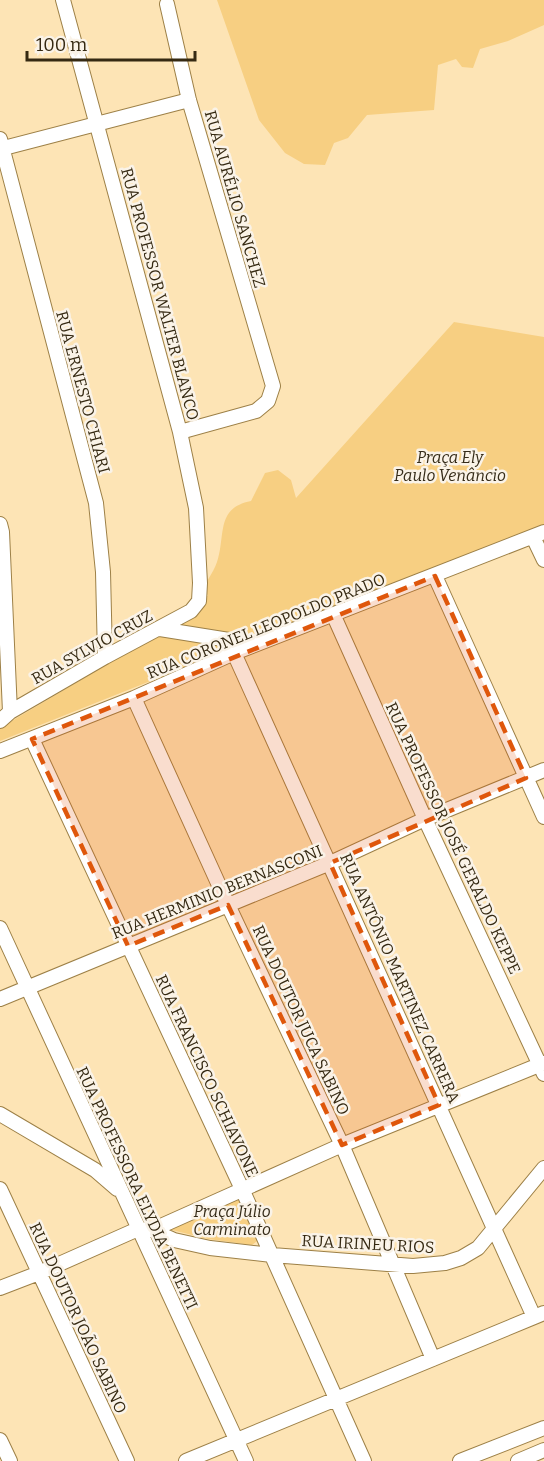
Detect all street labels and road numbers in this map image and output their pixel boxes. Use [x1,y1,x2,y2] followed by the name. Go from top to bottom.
[201,108,270,290] street label: RUA AURÉLIO SANCHEZ
[117,166,203,422] street label: RUA PROFESSOR WALTER BLANCO
[52,309,114,475] street label: RUA ERNESTO CHIARI
[144,569,388,683] street label: RUA CORONEL LEOPOLDO PRADO
[28,606,156,688] street label: RUA SYLVIO CRUZ
[382,699,525,977] street label: RUA PROFESSOR JOSÉ GERALDO KEPPE
[109,841,325,943] street label: RUA HERMINIO BERNASCONI
[336,850,465,1107] street label: RUA ANTÔNIO MARTINEZ CARRERA
[249,922,353,1118] street label: RUA DOUTOR JUCA SABINO
[152,972,262,1180] street label: RUA FRANCISCO SCHIAVONE
[72,1064,202,1312] street label: RUA PROFESSORA ELYDIA BENETTI
[25,1219,132,1417] street label: RUA DOUTOR JOÃO SABINO
[301,1231,435,1257] street label: RUA IRINEU RIOS

